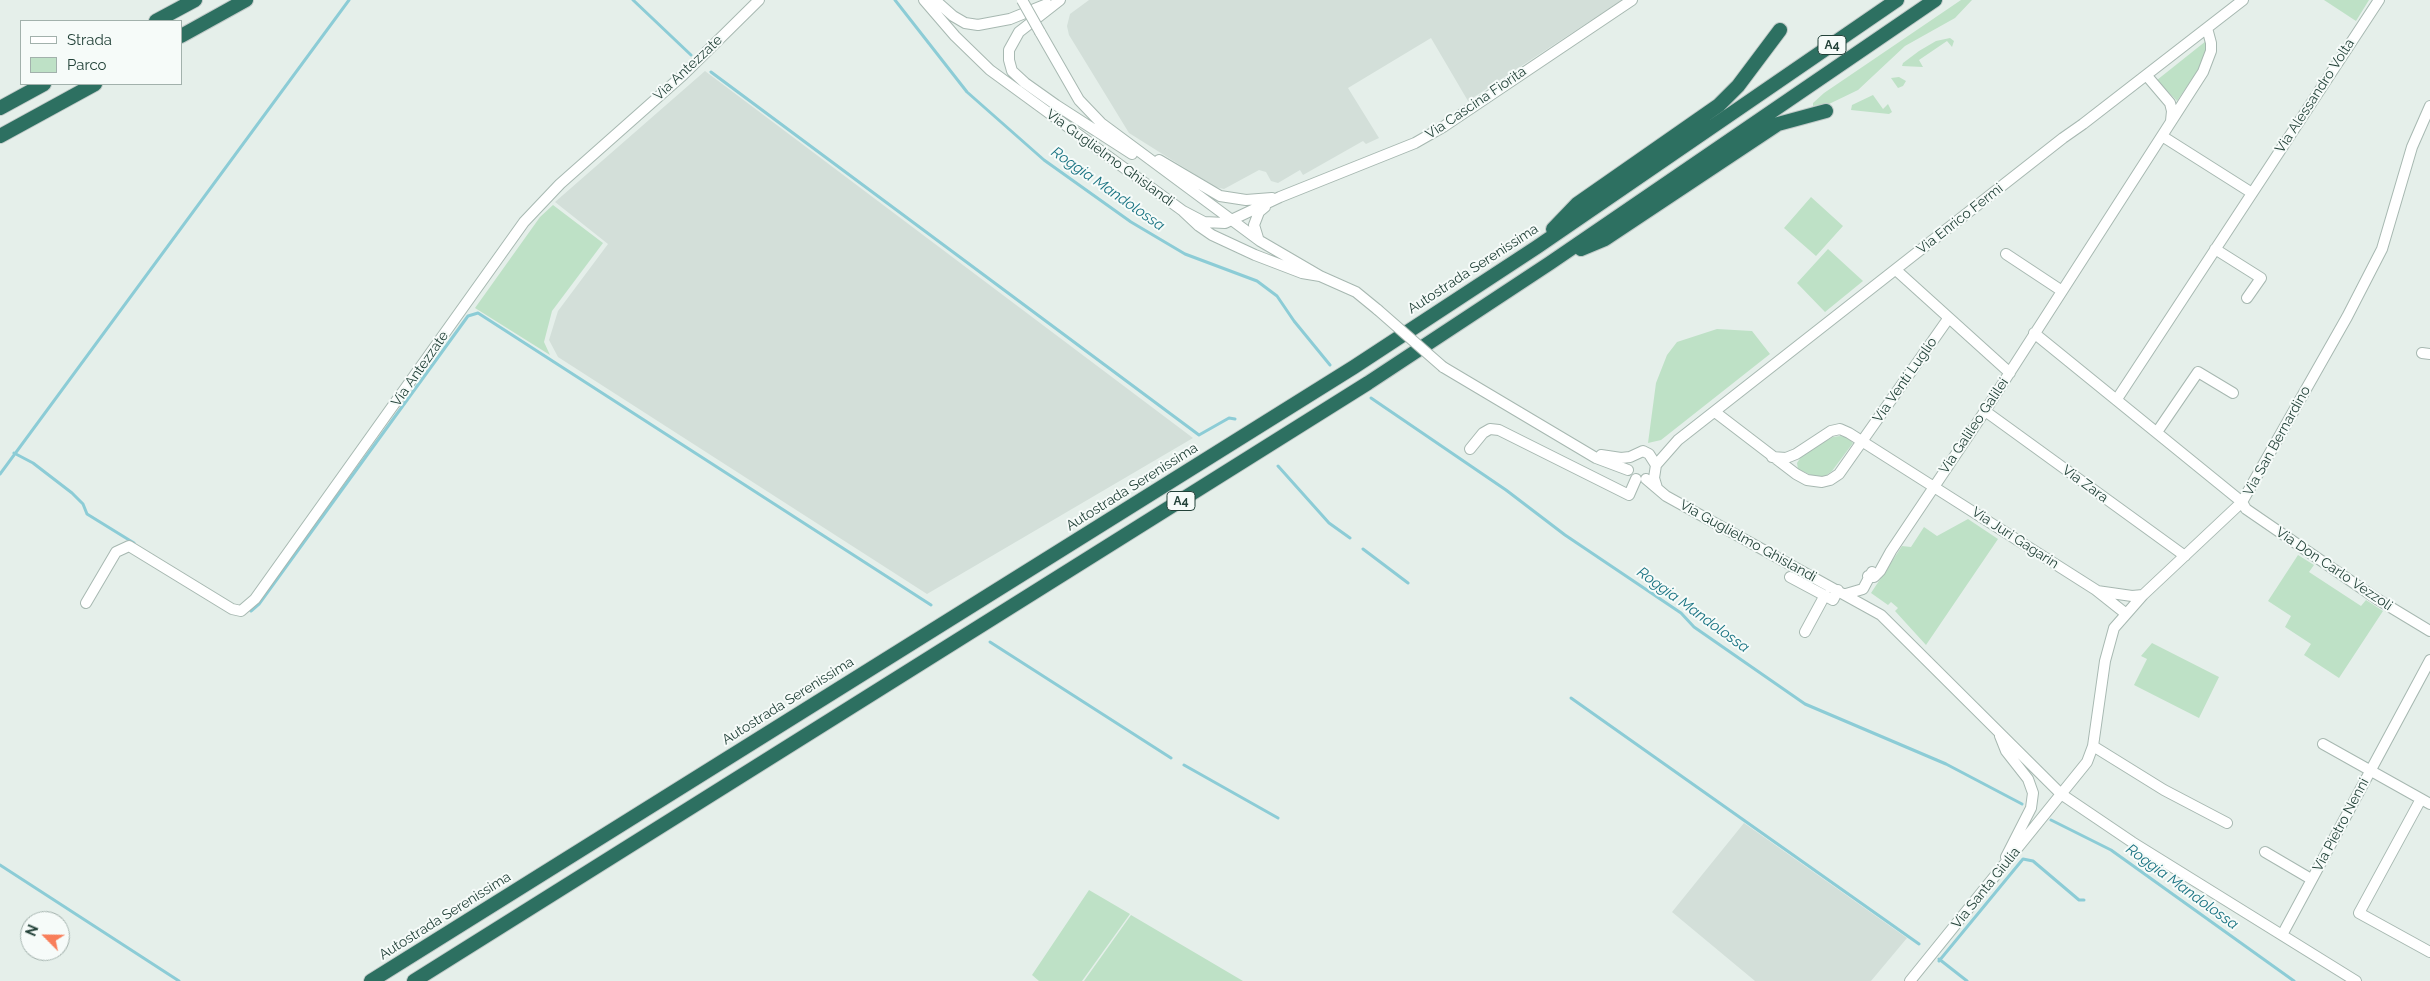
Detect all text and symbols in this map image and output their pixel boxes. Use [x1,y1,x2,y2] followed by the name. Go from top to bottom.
[20,20,182,85] legend
[67,31,112,49] text: Strada
[650,32,726,104] street label: Via Antezzate
[1818,36,1846,54] road number: A4
[2272,36,2358,156] street label: Via Alessandro Volta
[67,56,107,74] text: Parco
[1422,63,1530,143] street label: Via Cascina Fiorita
[1043,106,1177,210] street label: Via Guglielmo Ghislandi
[1048,143,1168,235] water label: Roggia Mandolossa
[1914,180,2006,258] street label: Via Enrico Fermi
[1405,220,1541,318] street label: Autostrada Serenissima
[388,328,452,410] street label: Via Antezzate
[1869,334,1941,426] street label: Via Venti Luglio
[1936,375,2012,477] street label: Via Galileo Galilei
[2240,383,2314,499] street label: Via San Bernardino
[1063,440,1201,534] street label: Autostrada Serenissima
[2059,462,2111,506] street label: Via Zara
[1167,492,1195,511] road number: A4
[1677,496,1819,586] street label: Via Guglielmo Ghislandi
[1968,504,2062,572] street label: Via Juri Gagarin
[2272,524,2396,614] street label: Via Don Carlo Vezzoli
[1633,563,1753,657] water label: Roggia Mandolossa
[719,654,857,748] street label: Autostrada Serenissima
[2309,775,2373,875] street label: Via Pietro Nenni
[2122,840,2242,934] water label: Roggia Mandolossa
[1948,844,2024,932] street label: Via Santa Giulia
[376,869,514,963] street label: Autostrada Serenissima
[20,911,70,961] north arrow
[23,922,42,939] text: N

